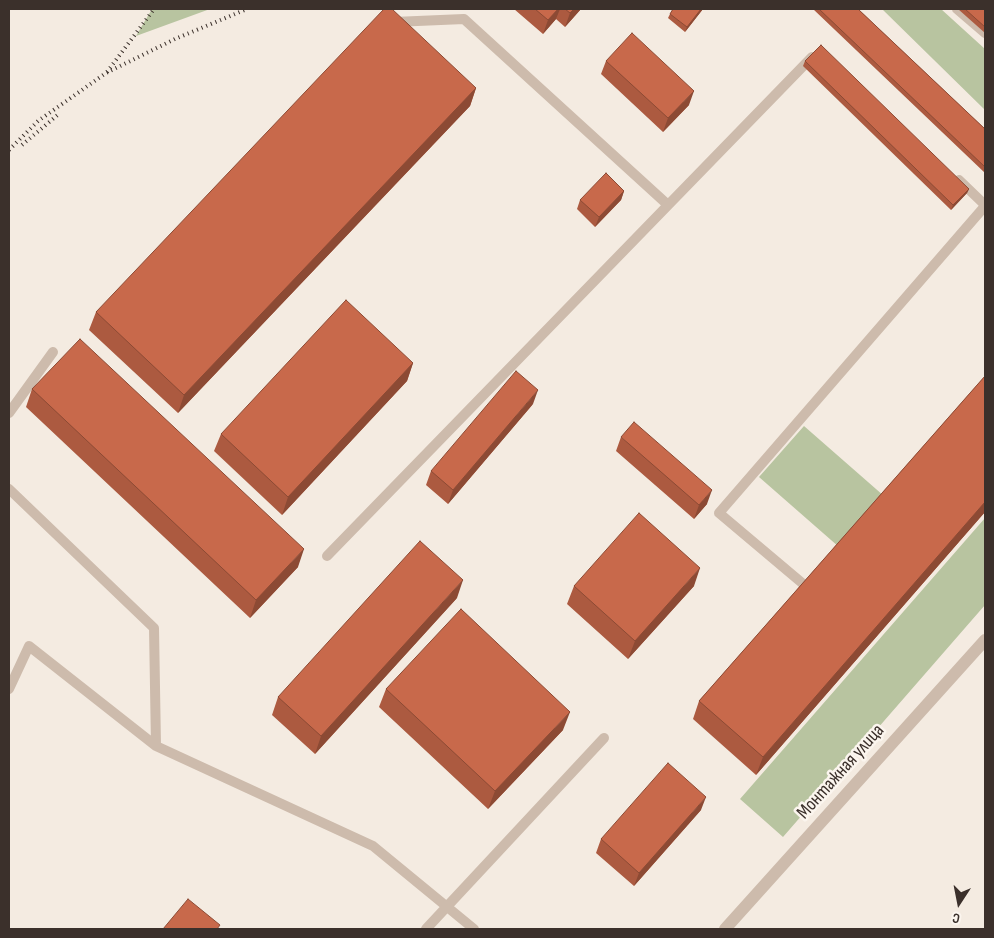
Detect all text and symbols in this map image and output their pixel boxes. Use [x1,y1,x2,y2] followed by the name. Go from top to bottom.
[792,720,890,824] street label: Монтажная улица
[934,878,984,928] north arrow
[951,909,961,927] text: С

